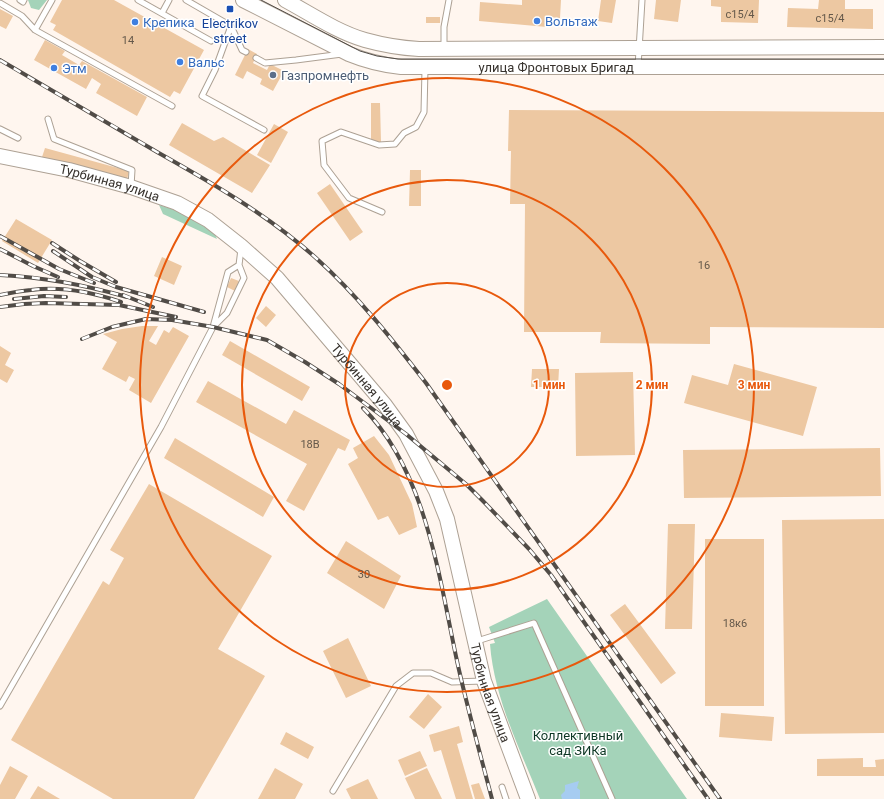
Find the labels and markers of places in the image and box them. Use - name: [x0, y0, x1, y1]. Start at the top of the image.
- marker: Electrikov street: [225, 4, 235, 14]
- place label: Вольтаж: [545, 14, 598, 29]
- place label: Крепика: [143, 15, 195, 30]
- place label: Electrikov street: [202, 16, 259, 46]
- marker: Вольтаж: [532, 16, 542, 26]
- marker: Крепика: [130, 17, 140, 27]
- place label: Вальс: [188, 55, 225, 70]
- marker: Вальс: [175, 57, 185, 67]
- place label: Этм: [62, 61, 87, 76]
- marker: Этм: [49, 63, 59, 73]
- place label: Газпромнефть: [281, 68, 369, 83]
- marker: Газпромнефть: [268, 70, 278, 80]
- centre of rings: [440, 378, 454, 392]

